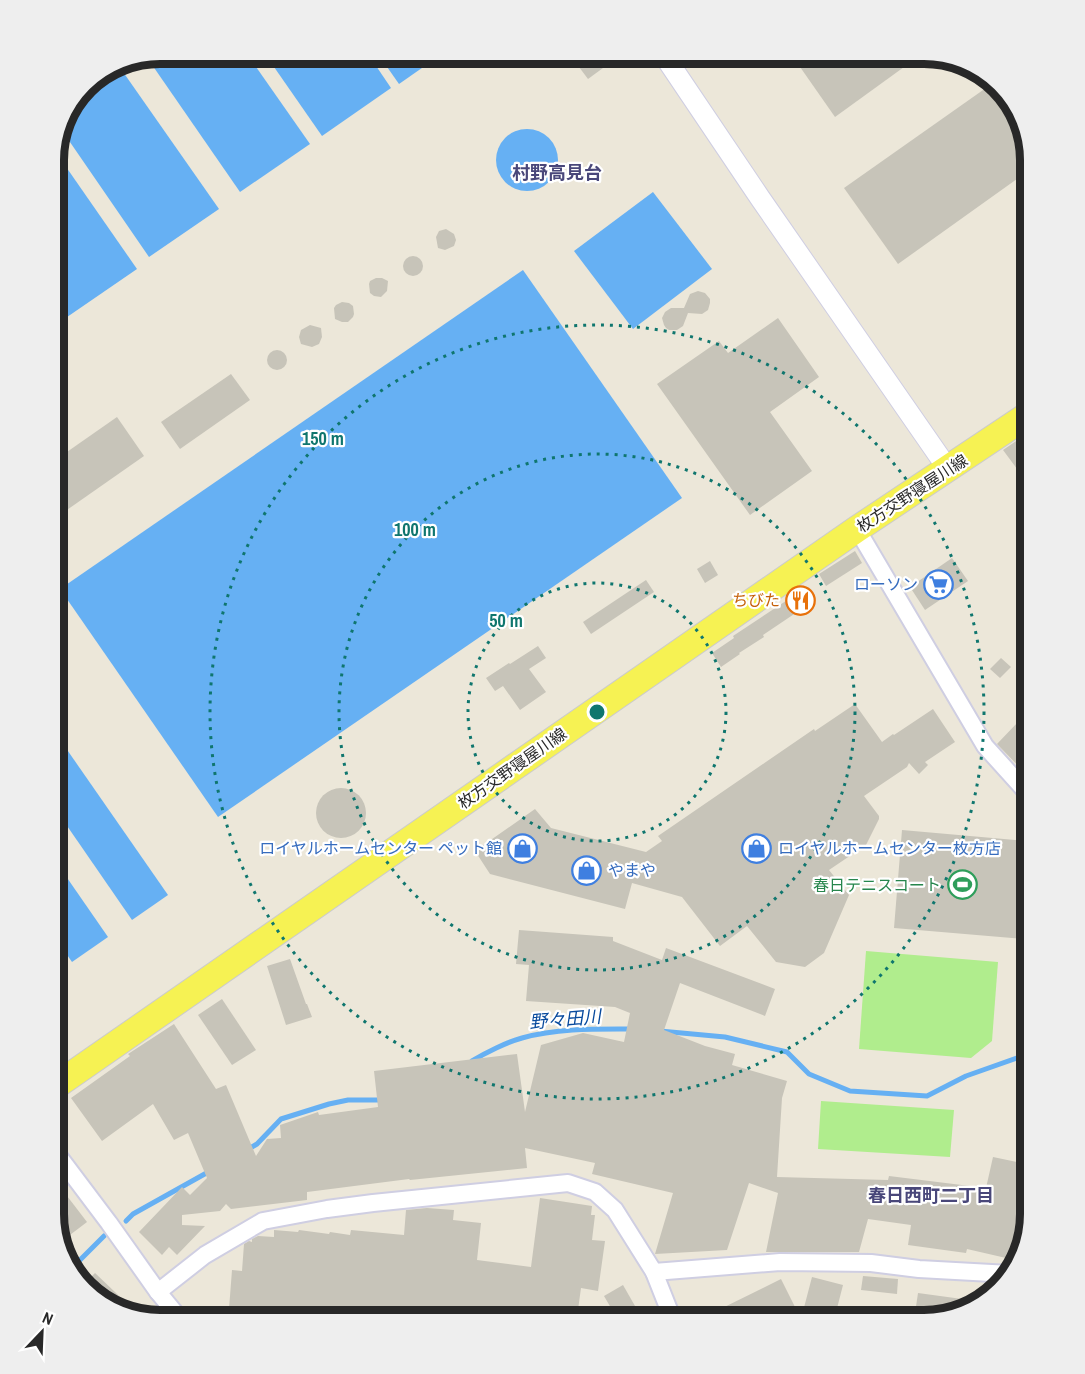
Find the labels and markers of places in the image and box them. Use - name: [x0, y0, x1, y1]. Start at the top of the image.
- supermarket icon: ローソン: [923, 568, 955, 600]
- place label: ローソン: [854, 573, 918, 595]
- restaurant icon: ちびた: [785, 584, 817, 616]
- place label: ちびた: [732, 589, 780, 611]
- centre of rings: [587, 702, 607, 722]
- shop icon: ロイヤルホームセンター ペット館: [507, 832, 539, 864]
- shop icon: ロイヤルホームセンター枚方店: [741, 832, 773, 864]
- place label: ロイヤルホームセンター ペット館: [259, 837, 502, 859]
- place label: ロイヤルホームセンター枚方店: [778, 837, 1001, 859]
- shop icon: やまや: [571, 854, 603, 886]
- place label: やまや: [608, 859, 656, 881]
- sports icon: 春日テニスコート: [946, 869, 978, 901]
- place label: 春日テニスコート: [813, 874, 941, 896]

